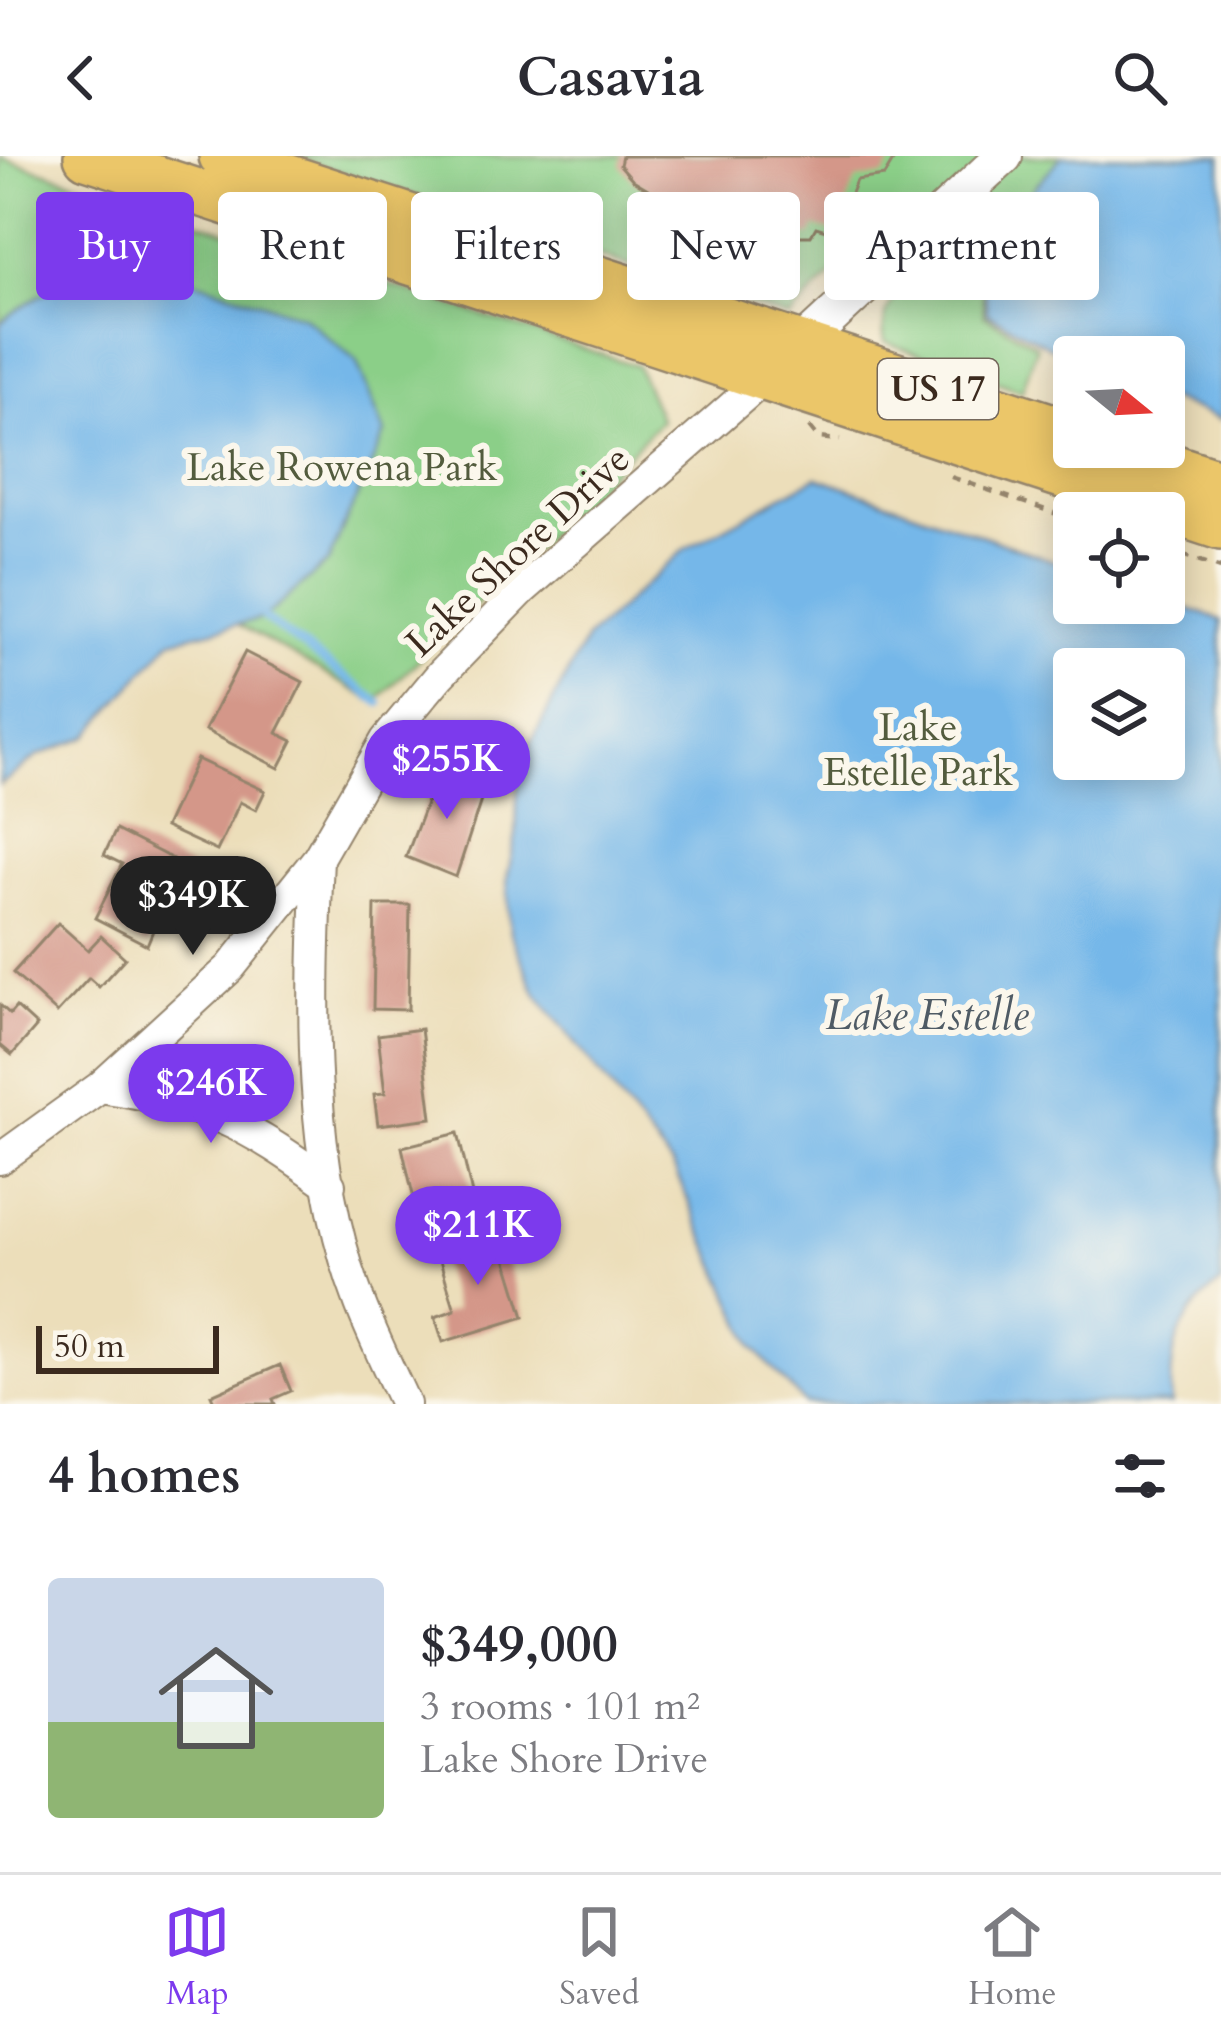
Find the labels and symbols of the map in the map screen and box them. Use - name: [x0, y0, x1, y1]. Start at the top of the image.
- north arrow: [1053, 336, 1185, 468]
- road number: US 17: [878, 359, 998, 419]
- street label: Lake Shore Drive: [395, 433, 641, 669]
- park label: Lake Rowena Park: [186, 441, 498, 494]
- park label: Lake Estelle Park: [823, 701, 1013, 799]
- pin: $255K: [363, 720, 531, 822]
- pin: $349K: [109, 856, 277, 958]
- water label: Lake Estelle: [825, 987, 1029, 1044]
- pin: $246K: [127, 1044, 295, 1146]
- pin: $211K: [394, 1186, 562, 1288]
- scale bar: [36, 1320, 219, 1373]

